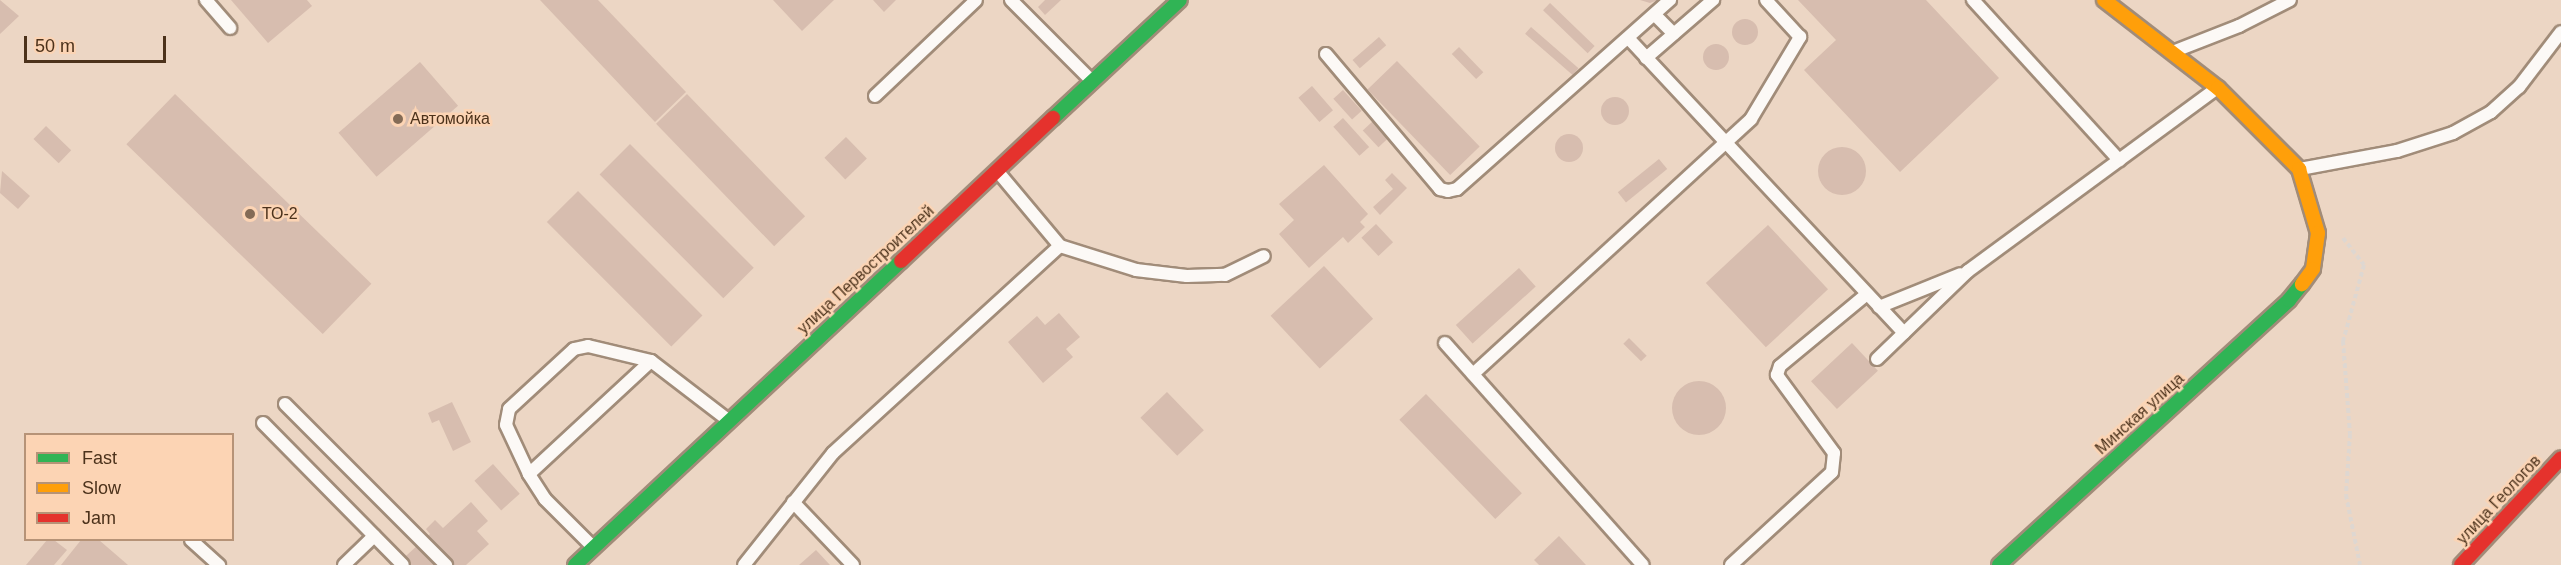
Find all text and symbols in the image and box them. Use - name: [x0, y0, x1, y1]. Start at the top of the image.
- scale bar: [27, 24, 170, 62]
- text: 50 m: [35, 36, 75, 56]
- place label: Автомойка: [410, 109, 490, 129]
- marker: Автомойка: [391, 112, 405, 126]
- street label: улица Первостроителей: [794, 202, 938, 338]
- place label: ТО-2: [262, 204, 298, 224]
- marker: ТО-2: [243, 207, 257, 221]
- street label: Минская улица: [2092, 369, 2188, 459]
- legend: [24, 433, 234, 541]
- text: Fast: [82, 448, 117, 468]
- street label: улица Геологов: [2453, 451, 2545, 549]
- text: Slow: [82, 478, 121, 498]
- text: Jam: [82, 508, 116, 528]

